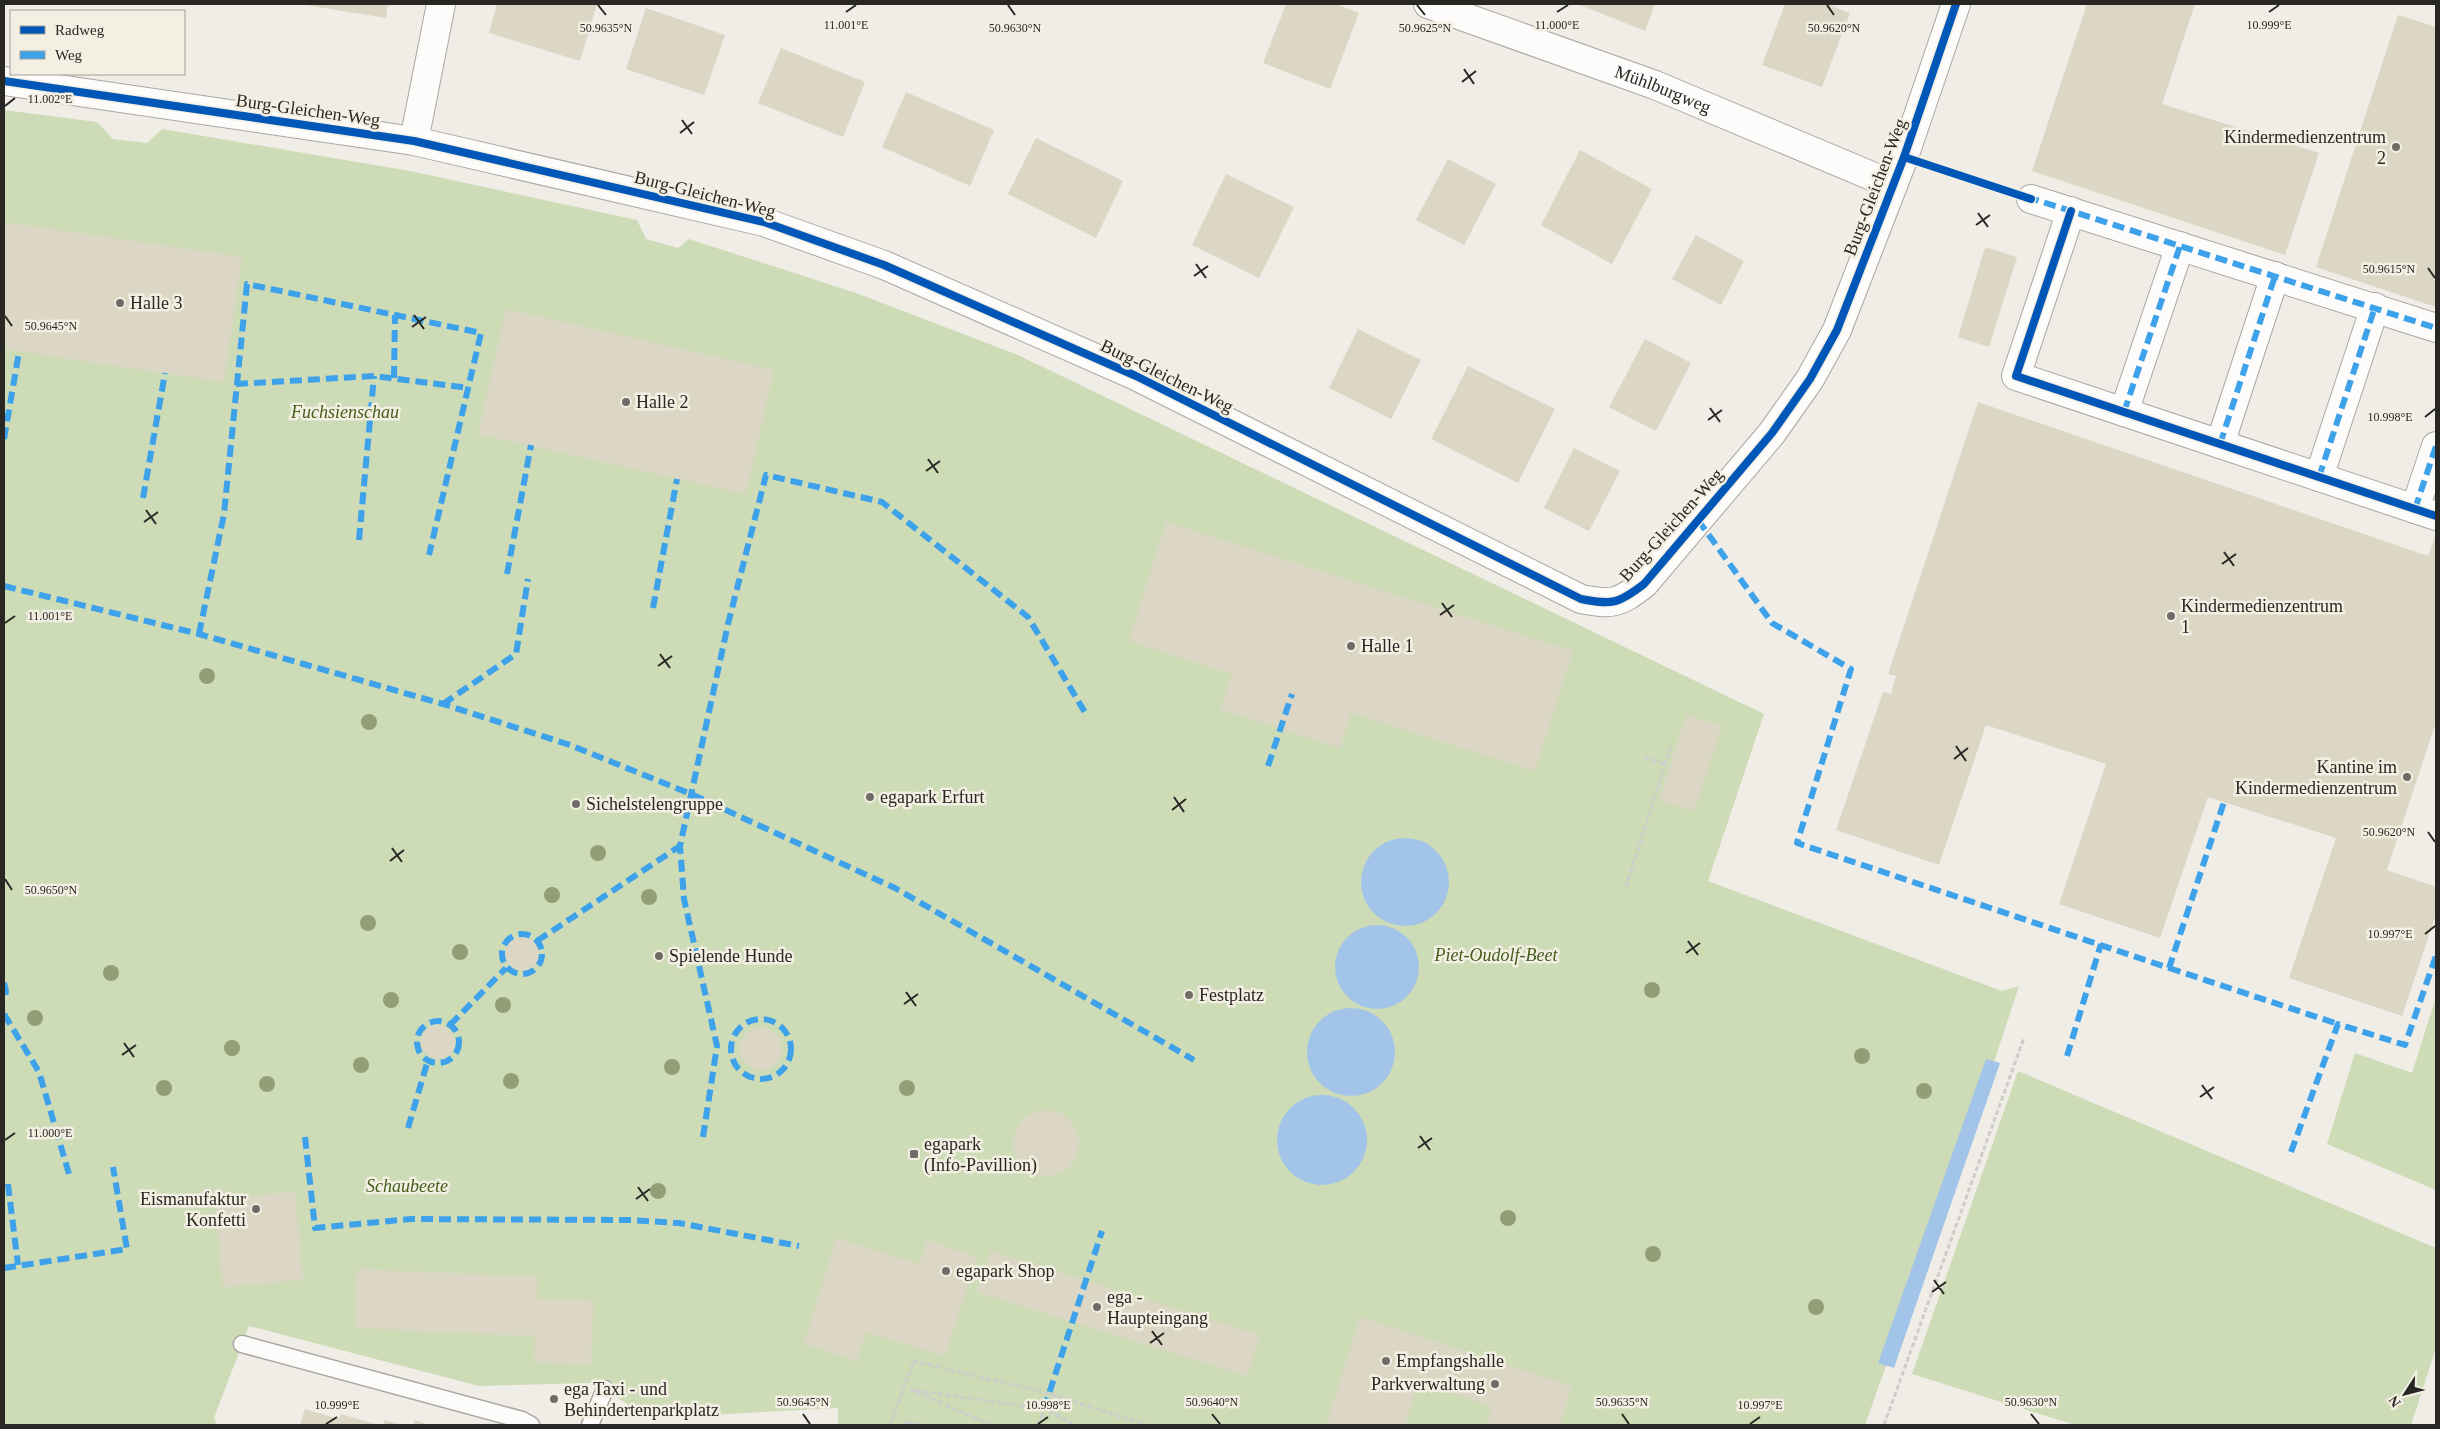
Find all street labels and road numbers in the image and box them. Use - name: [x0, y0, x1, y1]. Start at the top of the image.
- street label: Mühlburgweg: [1612, 62, 1714, 117]
- street label: Burg-Gleichen-Weg: [235, 90, 381, 130]
- street label: Burg-Gleichen-Weg: [1840, 116, 1910, 258]
- street label: Burg-Gleichen-Weg: [632, 167, 778, 221]
- street label: Burg-Gleichen-Weg: [1097, 335, 1237, 417]
- street label: Burg-Gleichen-Weg: [1615, 464, 1727, 586]

